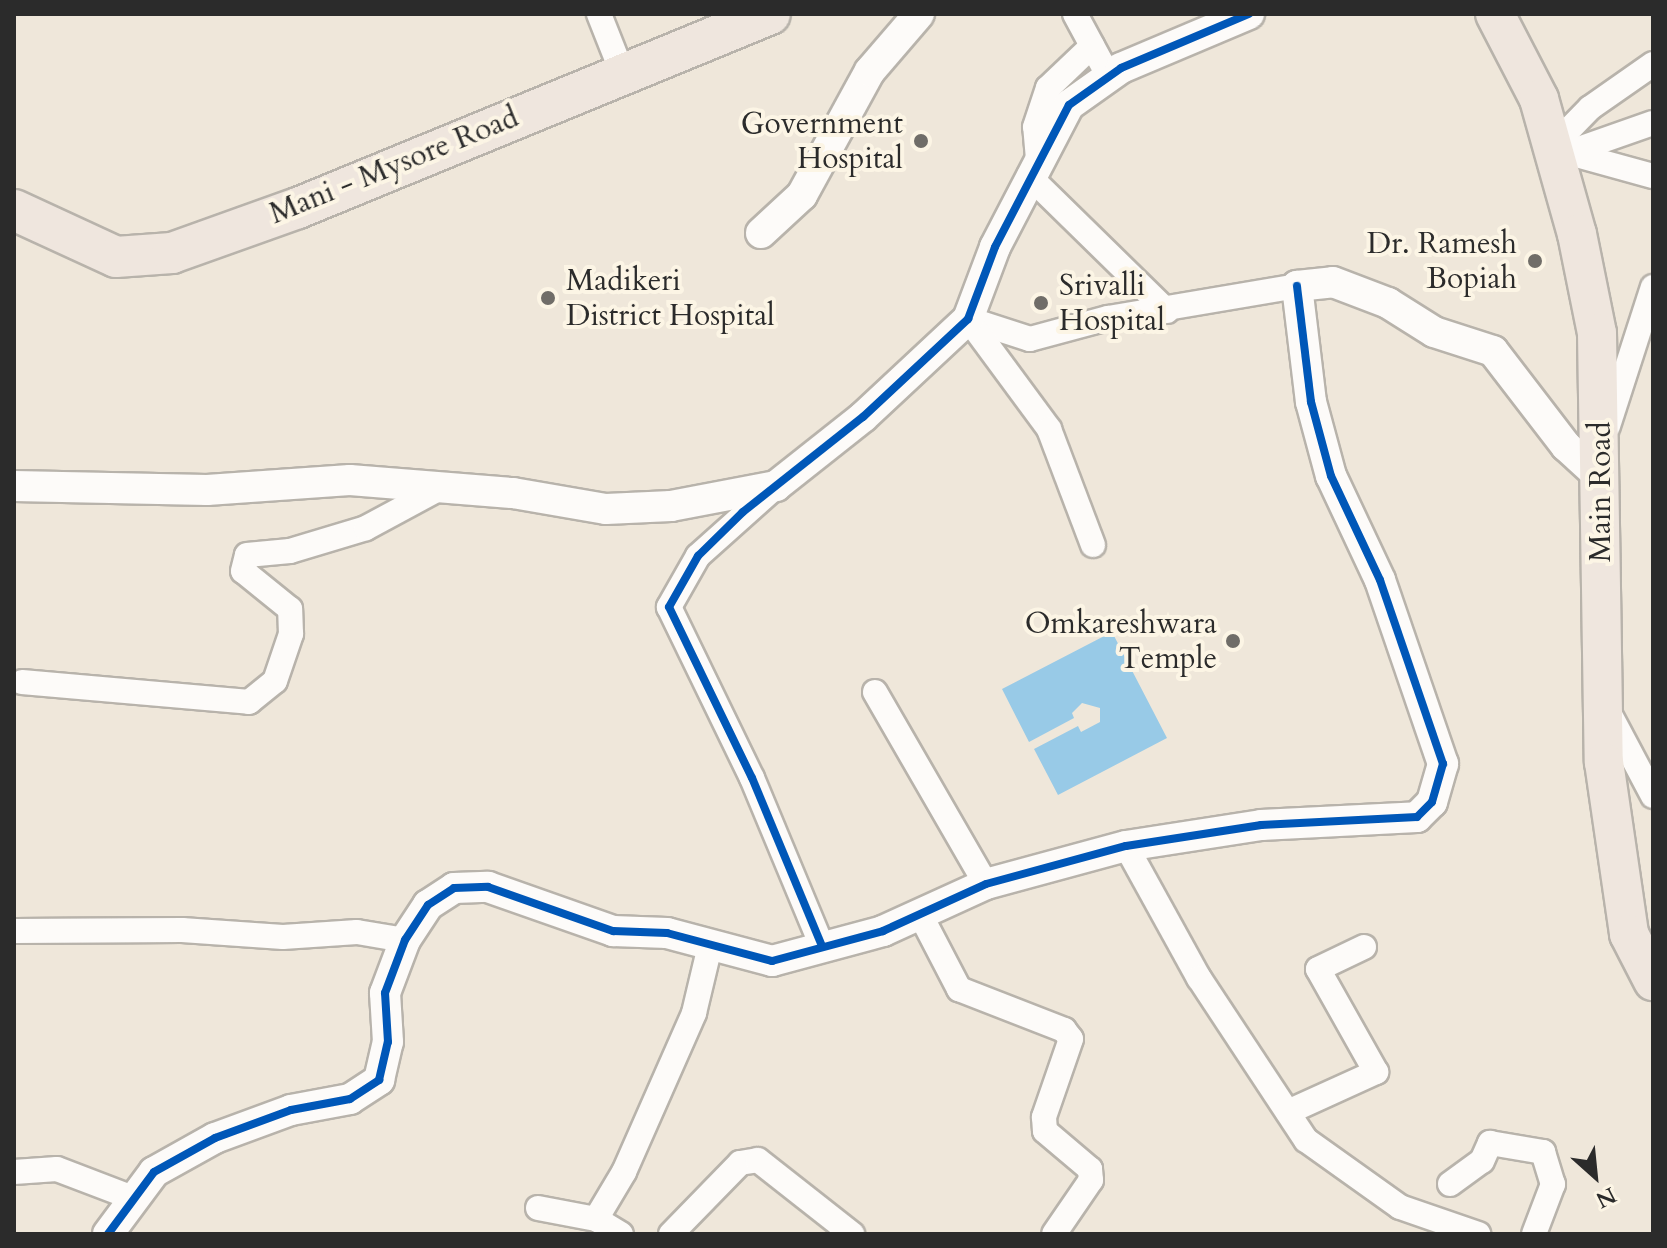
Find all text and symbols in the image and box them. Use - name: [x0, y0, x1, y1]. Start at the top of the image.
- street label: Mani - Mysore Road: [264, 100, 524, 232]
- place label: Government Hospital: [741, 106, 903, 176]
- marker: Government Hospital: [910, 130, 932, 152]
- place label: Dr. Ramesh Bopiah: [1367, 226, 1517, 296]
- marker: Dr. Ramesh Bopiah: [1524, 250, 1546, 272]
- place label: Madikeri District Hospital: [566, 263, 775, 334]
- place label: Srivalli Hospital: [1059, 268, 1165, 338]
- marker: Madikeri District Hospital: [537, 287, 559, 309]
- marker: Srivalli Hospital: [1030, 292, 1052, 314]
- street label: Main Road: [1583, 422, 1619, 562]
- place label: Omkareshwara Temple: [1025, 606, 1217, 676]
- marker: Omkareshwara Temple: [1224, 632, 1242, 650]
- north arrow: [1555, 1136, 1635, 1216]
- text: N: [1591, 1180, 1621, 1215]

